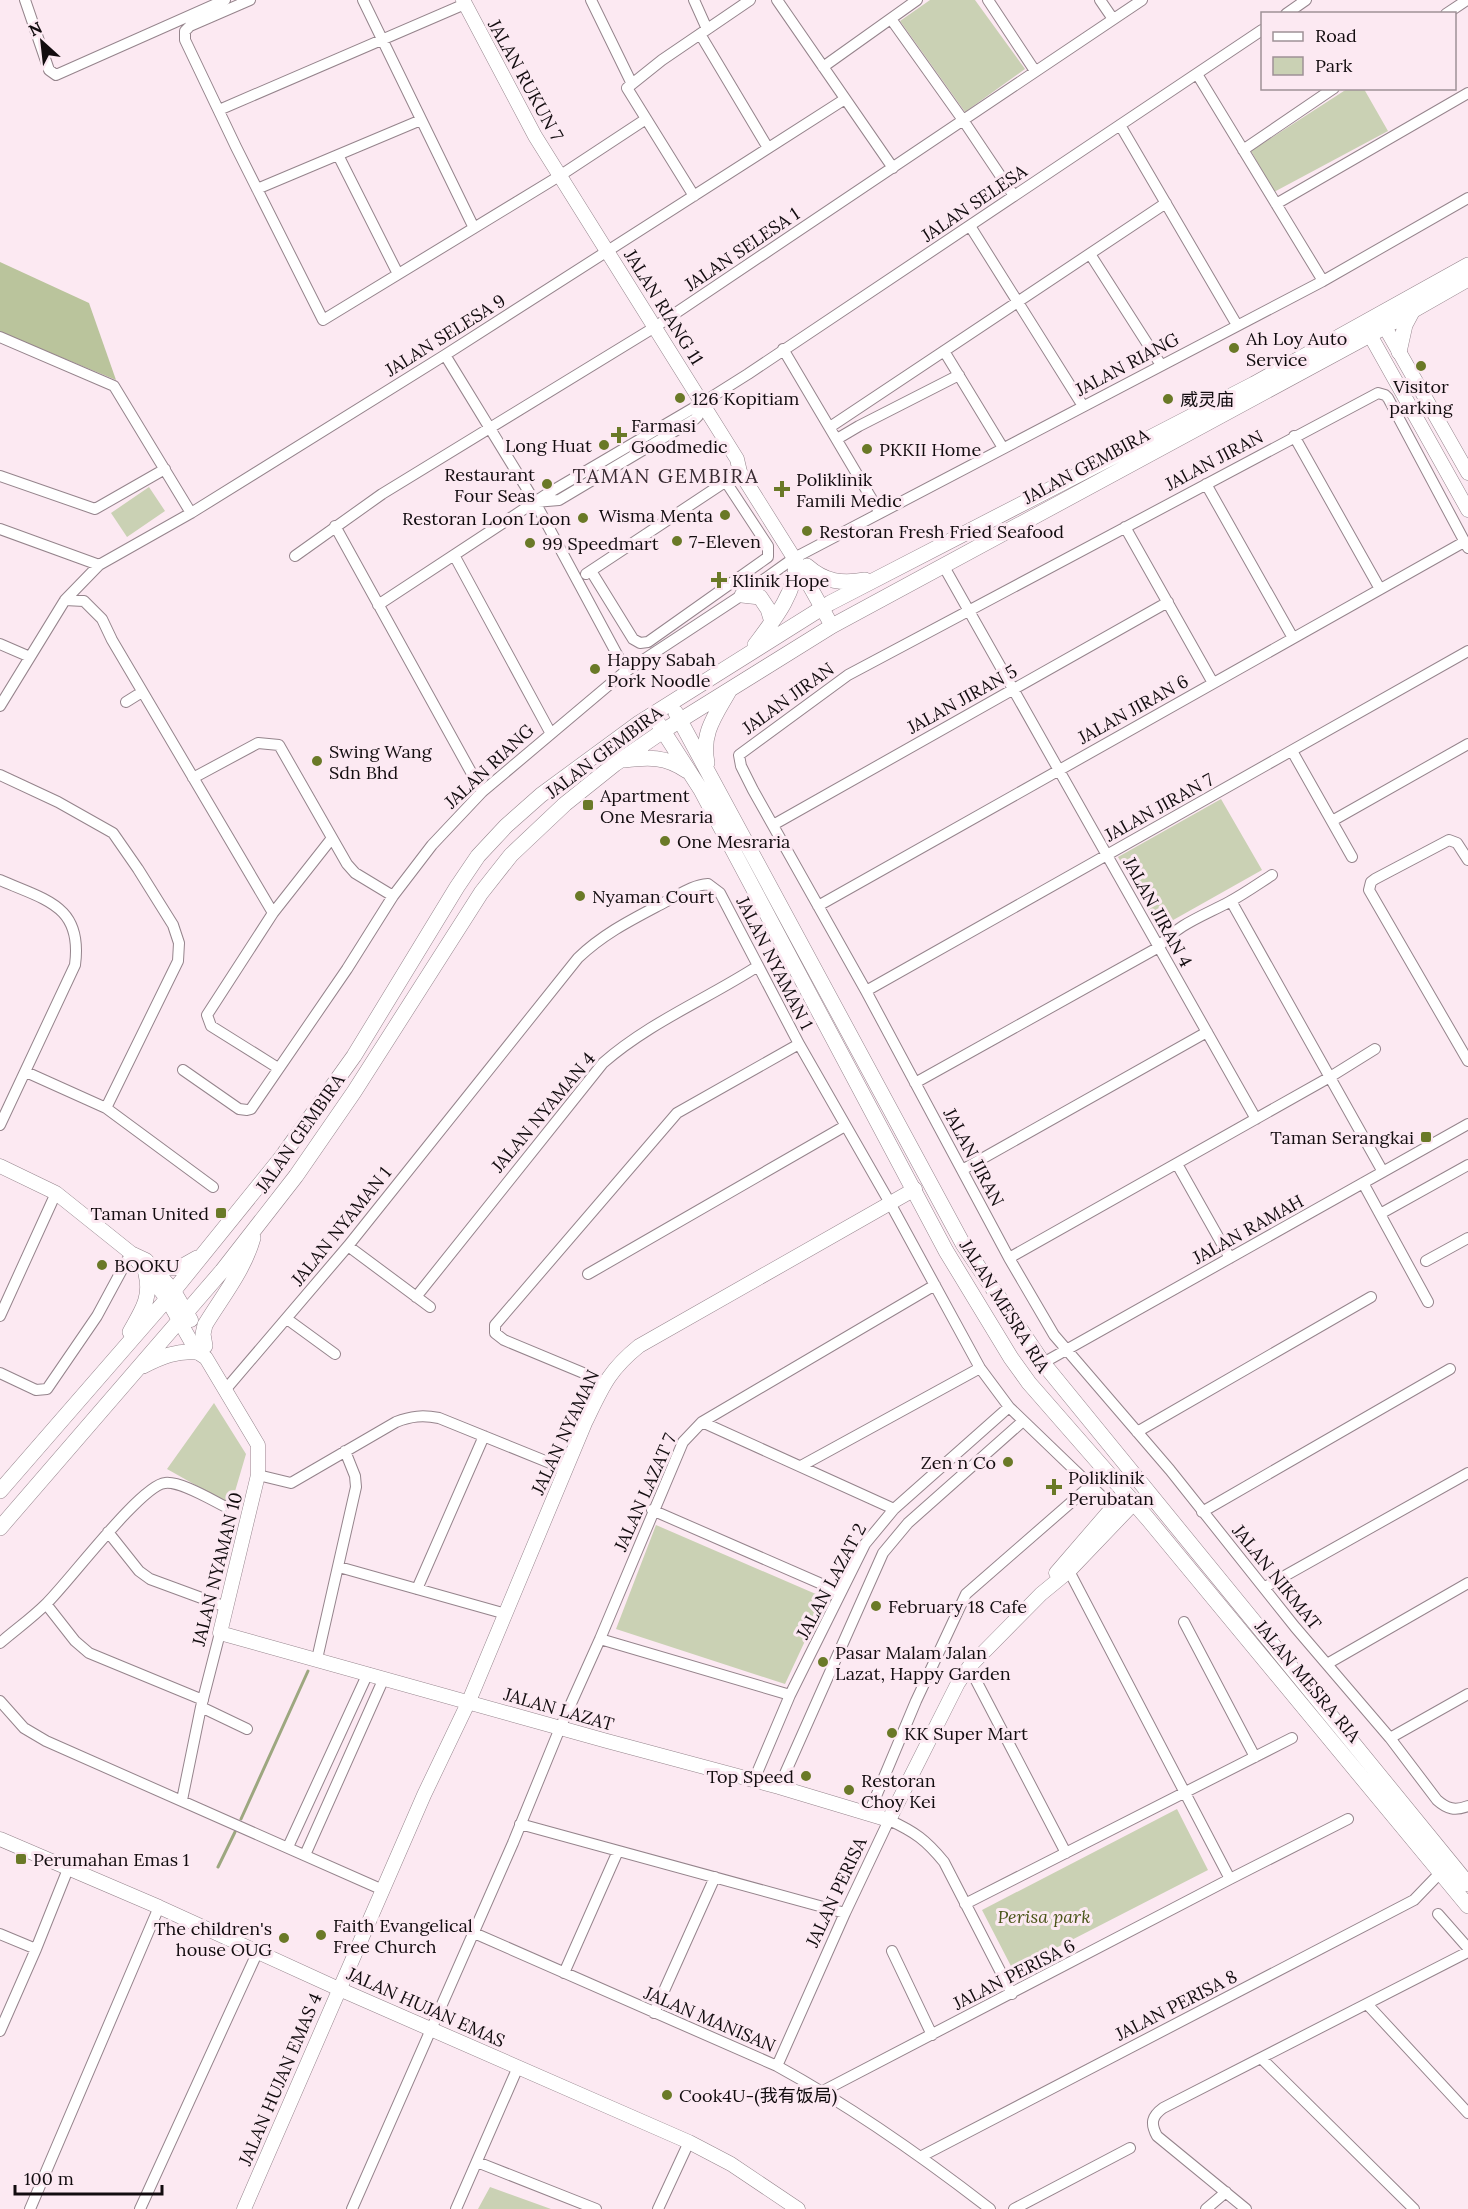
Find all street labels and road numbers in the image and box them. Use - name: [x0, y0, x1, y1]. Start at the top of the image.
- street label: JALAN RUKUN 7: [483, 14, 569, 145]
- street label: JALAN SELESA: [916, 159, 1032, 247]
- street label: JALAN SELESA 1: [679, 202, 804, 296]
- street label: JALAN RIANG 11: [619, 244, 709, 369]
- street label: JALAN SELESA 9: [380, 289, 509, 382]
- street label: JALAN RIANG: [1070, 327, 1183, 401]
- street label: JALAN GEMBIRA: [1018, 423, 1154, 509]
- street label: JALAN JIRAN: [1160, 425, 1267, 496]
- street label: JALAN JIRAN: [737, 657, 838, 740]
- street label: JALAN JIRAN 5: [902, 659, 1021, 739]
- street label: JALAN JIRAN 6: [1073, 669, 1192, 749]
- street label: JALAN GEMBIRA: [540, 700, 667, 804]
- street label: JALAN RIANG: [439, 719, 539, 814]
- street label: JALAN JIRAN 7: [1100, 768, 1217, 847]
- street label: JALAN JIRAN 4: [1118, 852, 1198, 971]
- street label: JALAN NYAMAN 1: [731, 892, 818, 1033]
- street label: JALAN NYAMAN 4: [485, 1047, 600, 1177]
- street label: JALAN GEMBIRA: [250, 1069, 350, 1198]
- street label: JALAN JIRAN: [938, 1103, 1009, 1210]
- street label: JALAN NYAMAN 1: [285, 1162, 396, 1291]
- street label: JALAN RAMAH: [1188, 1189, 1307, 1269]
- street label: JALAN MESRA RIA: [954, 1234, 1056, 1377]
- street label: JALAN NYAMAN: [526, 1366, 604, 1499]
- street label: JALAN LAZAT 7: [608, 1430, 681, 1555]
- street label: JALAN NYAMAN 10: [187, 1490, 247, 1649]
- street label: JALAN LAZAT 2: [790, 1519, 871, 1644]
- street label: JALAN NIKMAT: [1227, 1519, 1327, 1635]
- street label: JALAN MESRA RIA: [1249, 1614, 1366, 1747]
- street label: JALAN LAZAT: [500, 1682, 617, 1736]
- street label: JALAN PERISA: [800, 1833, 872, 1952]
- street label: JALAN PERISA 6: [948, 1933, 1079, 2015]
- street label: JALAN HUJAN EMAS: [342, 1961, 509, 2052]
- street label: JALAN PERISA 8: [1110, 1964, 1241, 2046]
- street label: JALAN MANISAN: [640, 1981, 779, 2057]
- street label: JALAN HUJAN EMAS 4: [233, 1989, 327, 2170]

